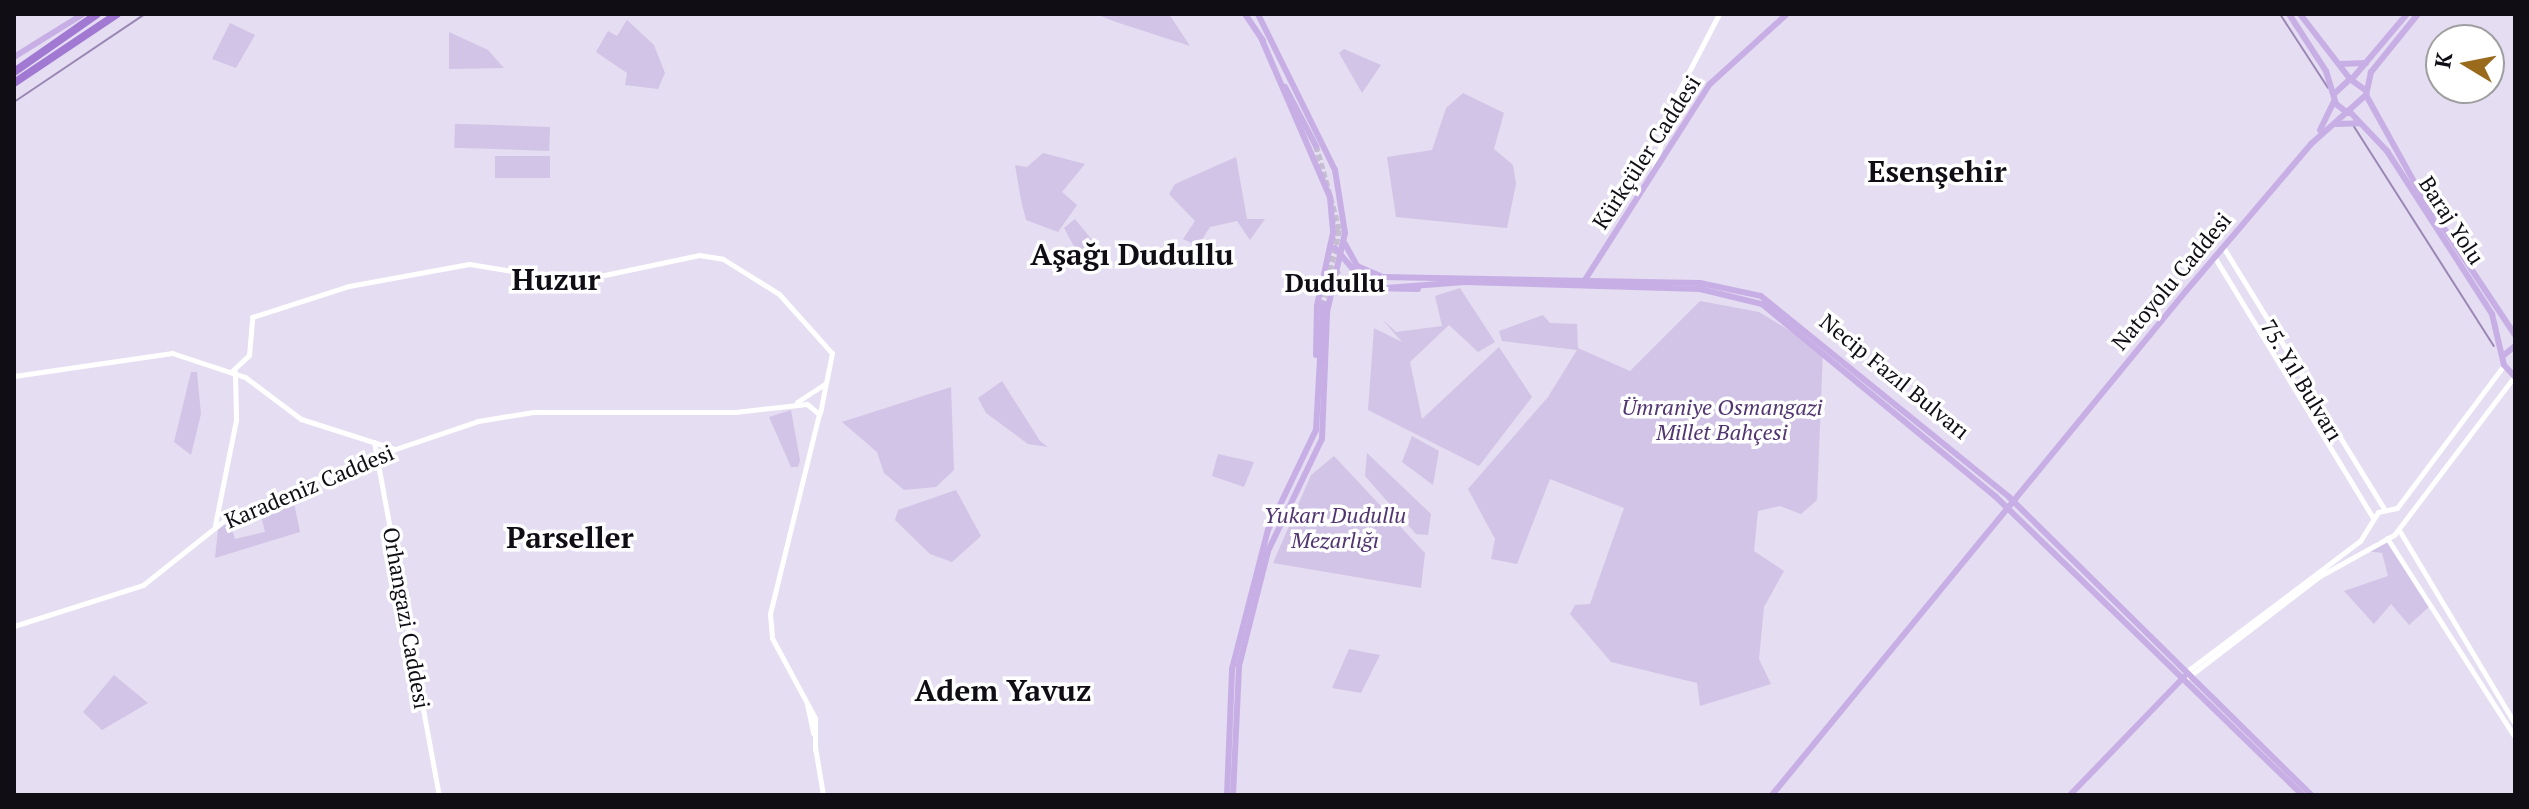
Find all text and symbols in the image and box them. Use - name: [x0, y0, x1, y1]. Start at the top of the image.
- north arrow: [2425, 24, 2505, 104]
- text: K: [2427, 50, 2458, 70]
- street label: Kürkçüler Caddesi: [1587, 70, 1705, 234]
- district label: Esenşehir: [1867, 153, 2007, 189]
- street label: Baraj Yolu: [2414, 171, 2490, 269]
- street label: Natoyolu Caddesi: [2106, 207, 2236, 355]
- district label: Aşağı Dudullu: [1030, 236, 1234, 272]
- district label: Huzur: [512, 261, 600, 297]
- district label: Dudullu: [1285, 267, 1385, 299]
- street label: Necip Fazıl Bulvarı: [1815, 308, 1975, 444]
- street label: 75. Yıl Bulvarı: [2255, 314, 2349, 446]
- park label: Ümraniye Osmangazi Millet Bahçesi: [1621, 393, 1823, 444]
- street label: Karadeniz Caddesi: [221, 439, 397, 533]
- park label: Yukarı Dudullu Mezarlığı: [1264, 501, 1406, 552]
- district label: Parseller: [506, 519, 634, 555]
- street label: Orhangazi Caddesi: [378, 525, 436, 711]
- district label: Adem Yavuz: [914, 672, 1092, 708]

